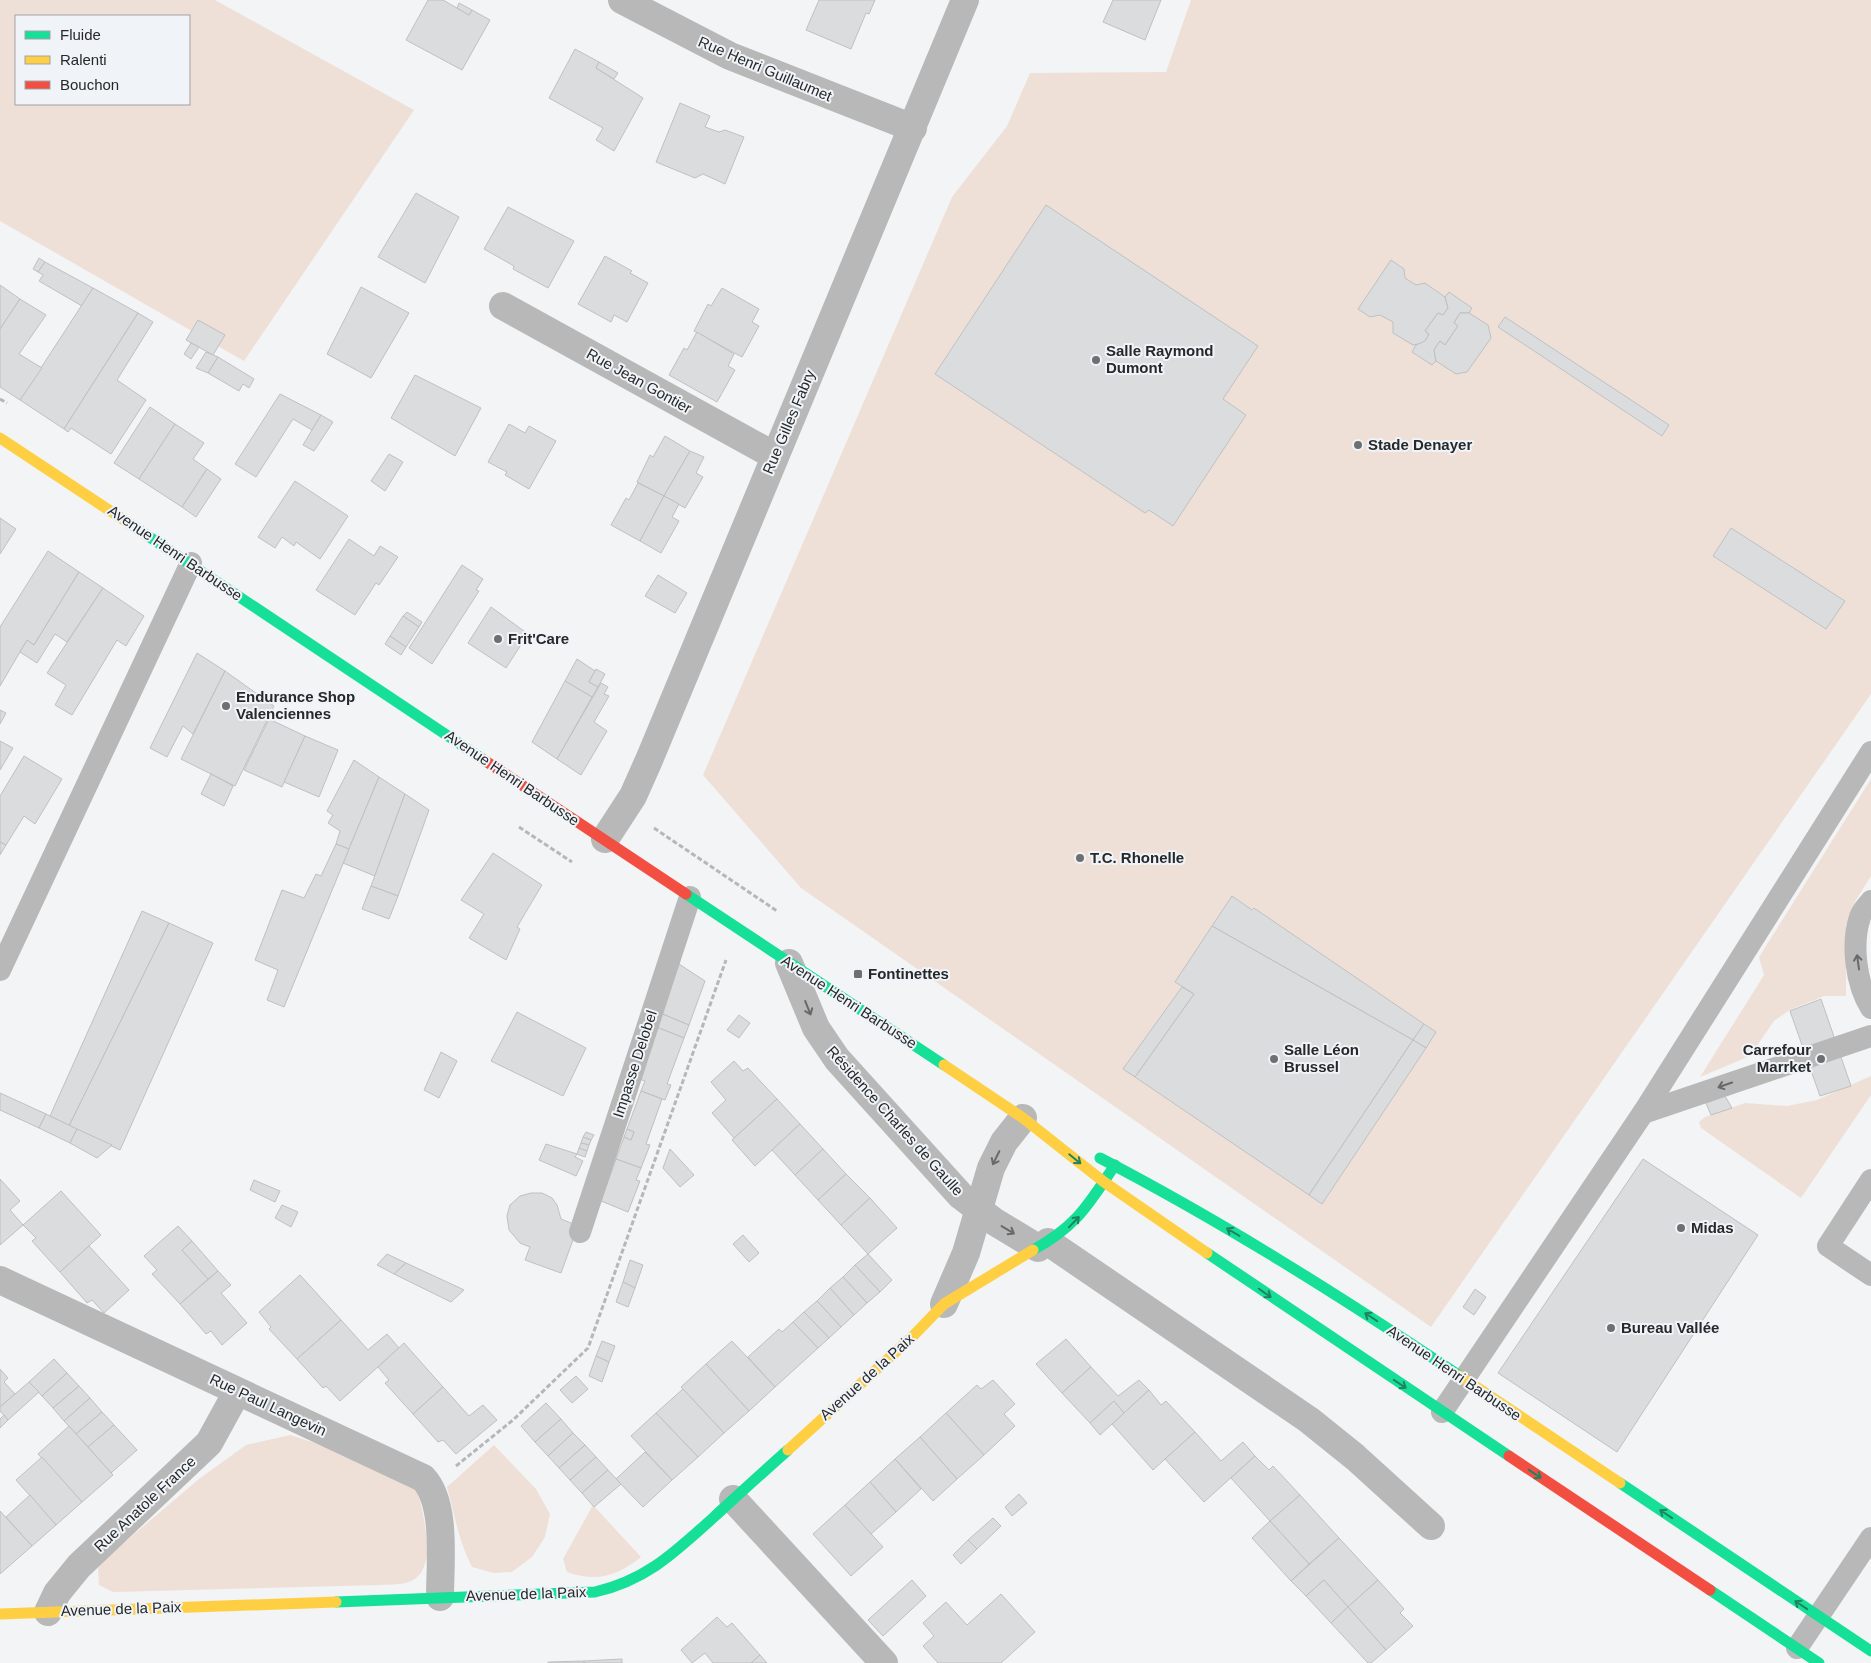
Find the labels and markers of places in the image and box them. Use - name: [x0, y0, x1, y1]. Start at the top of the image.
- place label: Salle Raymond Dumont: [1106, 342, 1214, 376]
- marker: Salle Raymond Dumont: [1090, 354, 1102, 366]
- place label: Stade Denayer: [1368, 436, 1472, 453]
- marker: Stade Denayer: [1352, 439, 1364, 451]
- place label: Frit'Care: [508, 630, 569, 647]
- marker: Frit'Care: [492, 633, 504, 645]
- place label: Endurance Shop Valenciennes: [236, 688, 355, 722]
- marker: Endurance Shop Valenciennes: [220, 700, 232, 712]
- place label: T.C. Rhonelle: [1090, 849, 1184, 866]
- marker: T.C. Rhonelle: [1074, 852, 1086, 864]
- place label: Fontinettes: [868, 965, 949, 982]
- marker: Fontinettes: [852, 968, 864, 980]
- place label: Salle Léon Brussel: [1284, 1041, 1359, 1075]
- place label: Carrefour Marrket: [1743, 1041, 1811, 1075]
- marker: Salle Léon Brussel: [1268, 1053, 1280, 1065]
- marker: Carrefour Marrket: [1815, 1053, 1827, 1065]
- place label: Midas: [1691, 1219, 1734, 1236]
- marker: Midas: [1675, 1222, 1687, 1234]
- place label: Bureau Vallée: [1621, 1319, 1719, 1336]
- marker: Bureau Vallée: [1605, 1322, 1617, 1334]

